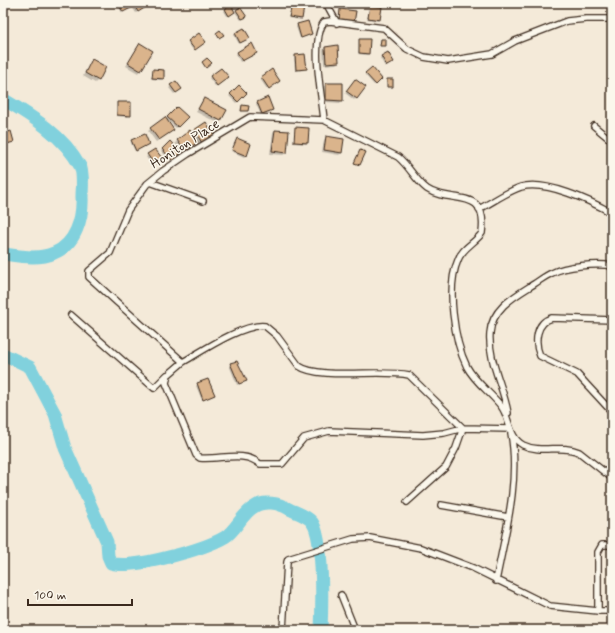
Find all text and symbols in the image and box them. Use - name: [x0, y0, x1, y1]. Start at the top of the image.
- street label: Honiton Place: [147, 115, 223, 173]
- scale bar: [28, 581, 132, 607]
- text: 100 m: [34, 588, 66, 604]

